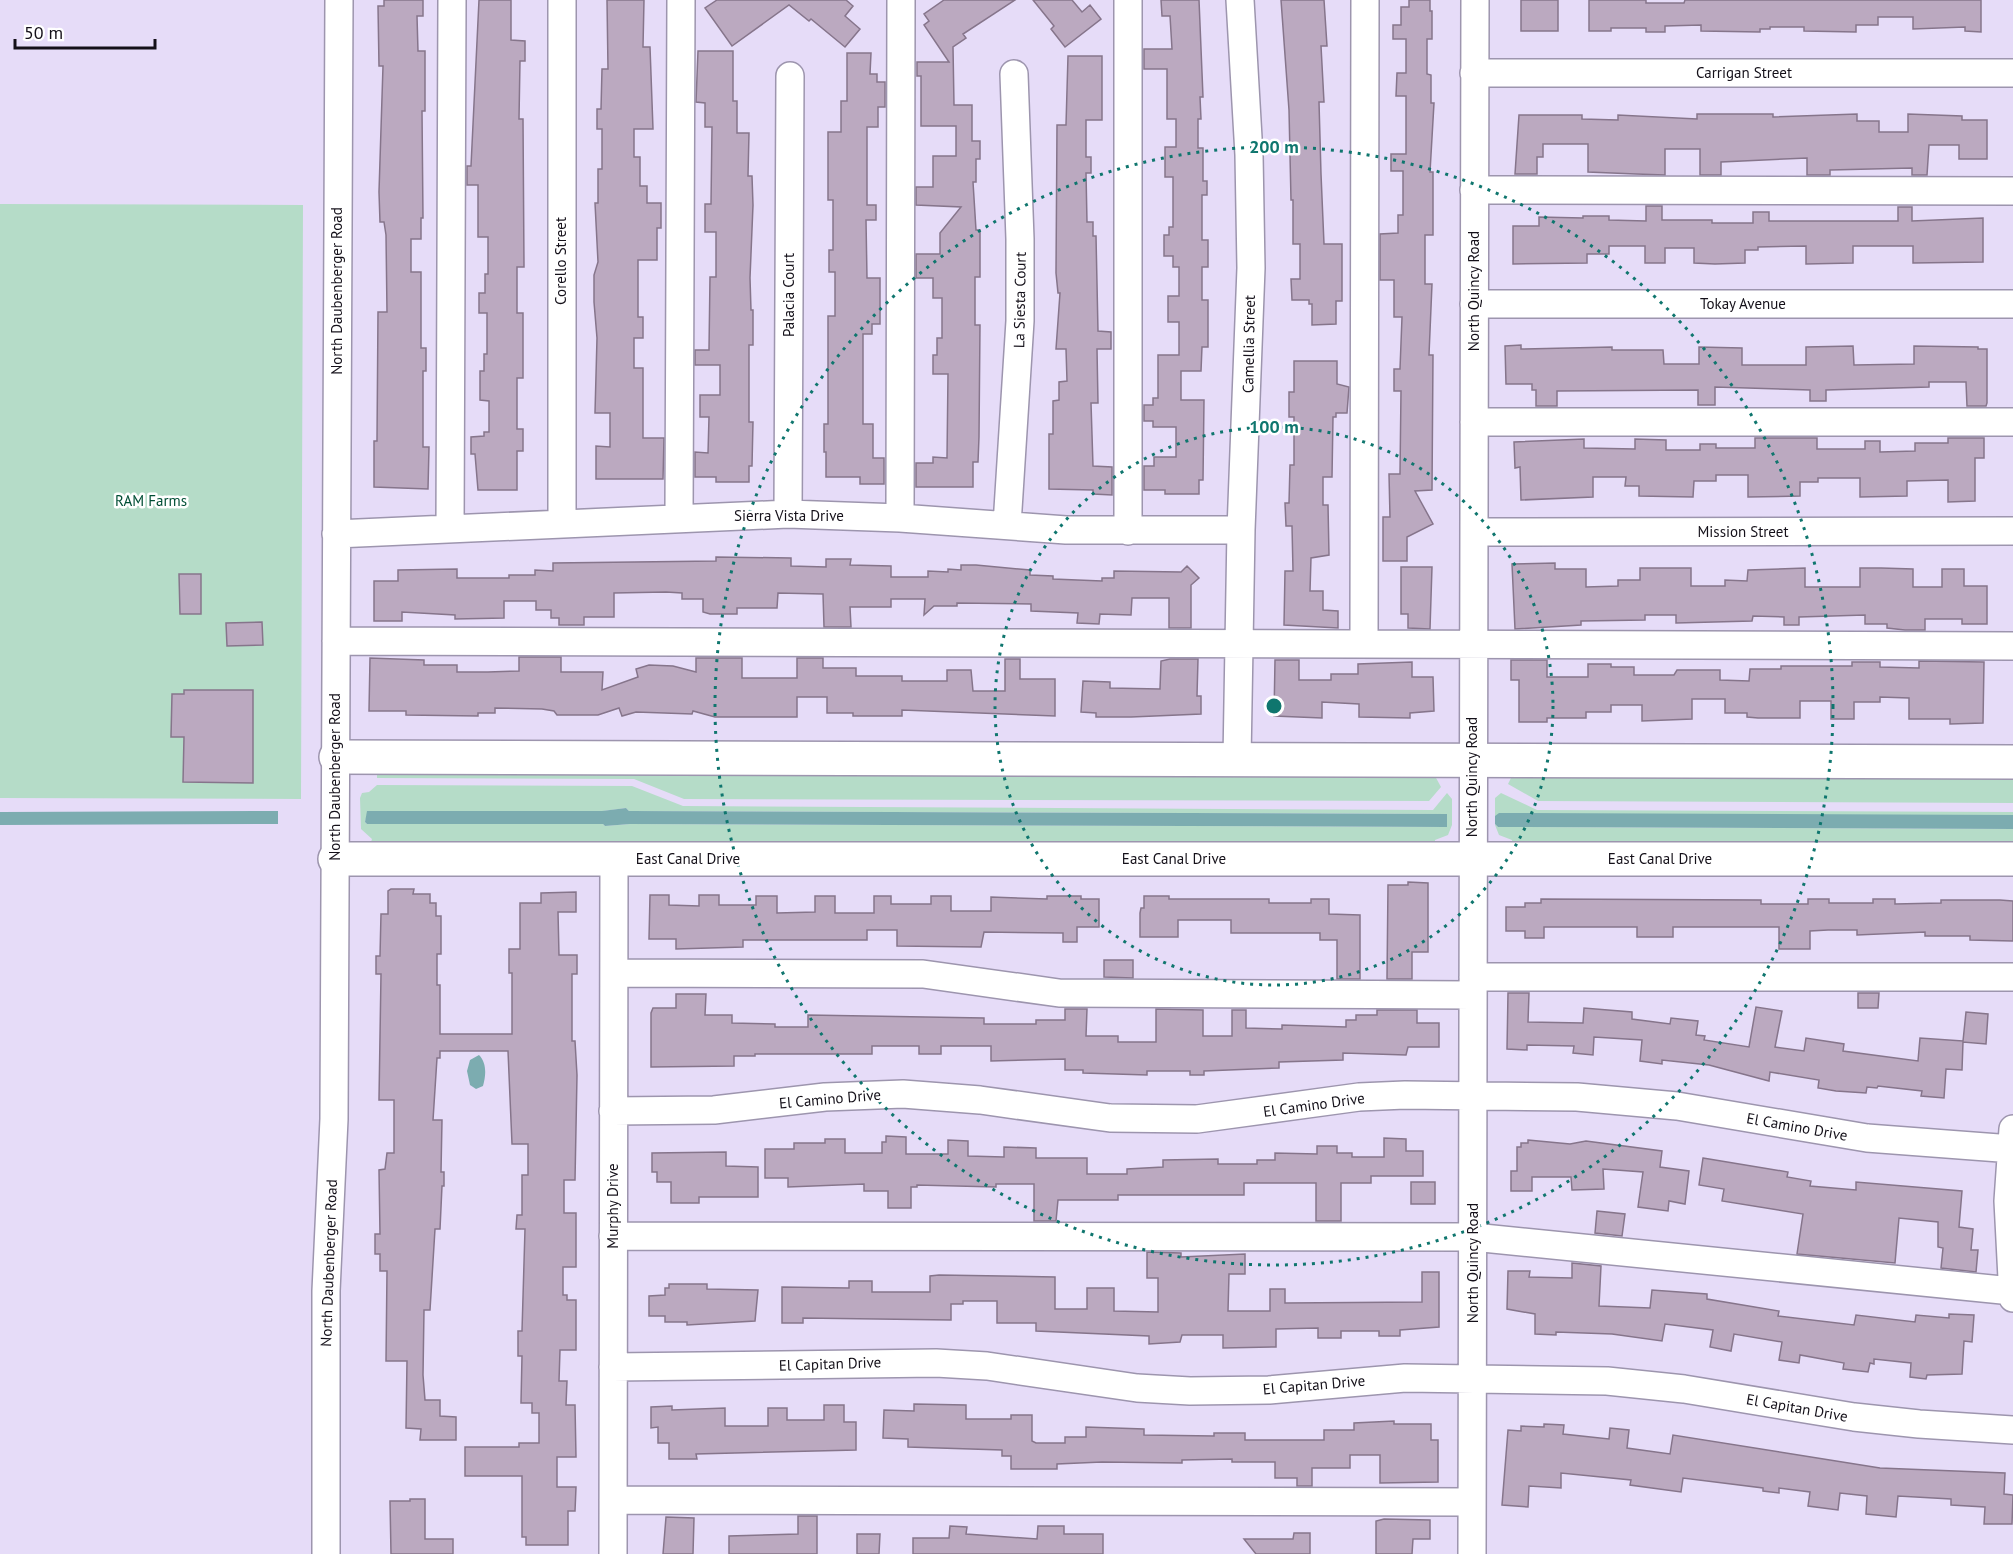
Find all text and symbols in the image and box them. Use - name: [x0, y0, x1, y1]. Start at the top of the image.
- scale bar: [15, 12, 154, 50]
- text: 50 m: [24, 21, 63, 44]
- street label: Carrigan Street: [1696, 63, 1792, 82]
- text: 200 m: [1249, 135, 1299, 158]
- street label: North Daubenberger Road: [327, 207, 346, 375]
- street label: Corello Street: [551, 217, 570, 305]
- street label: North Quincy Road: [1464, 231, 1483, 351]
- street label: La Siesta Court: [1009, 252, 1030, 348]
- street label: Palacia Court: [779, 253, 798, 337]
- street label: Tokay Avenue: [1700, 294, 1786, 313]
- street label: Camellia Street: [1238, 295, 1259, 393]
- text: 100 m: [1249, 415, 1299, 438]
- park label: RAM Farms: [115, 491, 187, 510]
- street label: Sierra Vista Drive: [734, 506, 844, 525]
- street label: Mission Street: [1697, 522, 1789, 541]
- street label: North Daubenberger Road: [325, 693, 344, 861]
- centre of rings: [1264, 696, 1284, 716]
- street label: North Quincy Road: [1462, 717, 1481, 837]
- street label: East Canal Drive: [636, 849, 740, 868]
- street label: East Canal Drive: [1122, 849, 1226, 868]
- street label: East Canal Drive: [1608, 849, 1712, 868]
- street label: El Camino Drive: [778, 1085, 882, 1112]
- street label: El Camino Drive: [1262, 1088, 1366, 1121]
- street label: El Camino Drive: [1745, 1108, 1849, 1145]
- street label: Murphy Drive: [603, 1163, 622, 1249]
- street label: North Daubenberger Road: [316, 1179, 341, 1347]
- street label: North Quincy Road: [1463, 1203, 1482, 1323]
- street label: El Capitan Drive: [778, 1352, 882, 1375]
- street label: El Capitan Drive: [1262, 1371, 1366, 1398]
- street label: El Capitan Drive: [1745, 1389, 1849, 1426]

